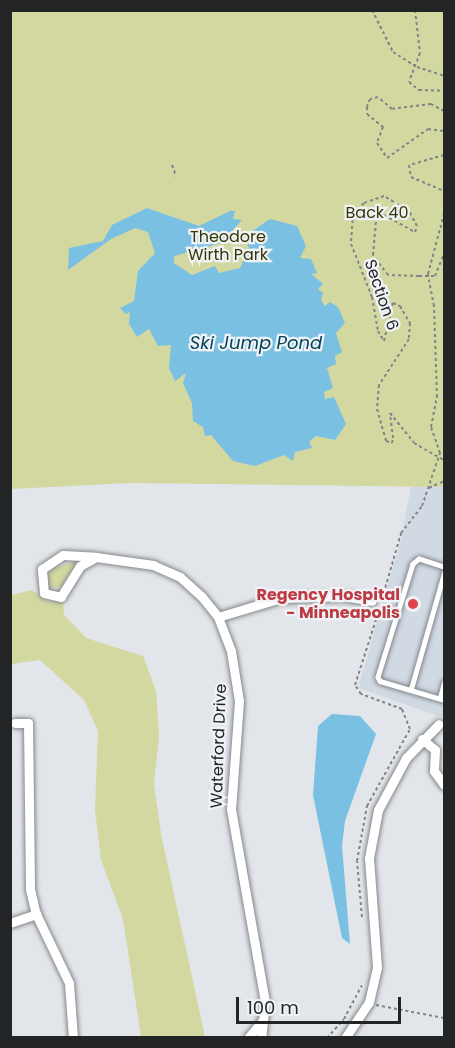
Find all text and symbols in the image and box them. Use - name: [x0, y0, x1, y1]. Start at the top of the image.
- park label: Back 40: [346, 203, 408, 223]
- park label: Theodore Wirth Park: [188, 227, 268, 265]
- street label: Section 6: [360, 257, 402, 333]
- water label: Ski Jump Pond: [190, 332, 322, 354]
- place label: Regency Hospital - Minneapolis: [257, 585, 400, 623]
- marker: Regency Hospital - Minneapolis: [404, 595, 422, 613]
- street label: Waterford Drive: [207, 683, 231, 809]
- scale bar: [239, 985, 404, 1023]
- text: 100 m: [247, 995, 299, 1020]

